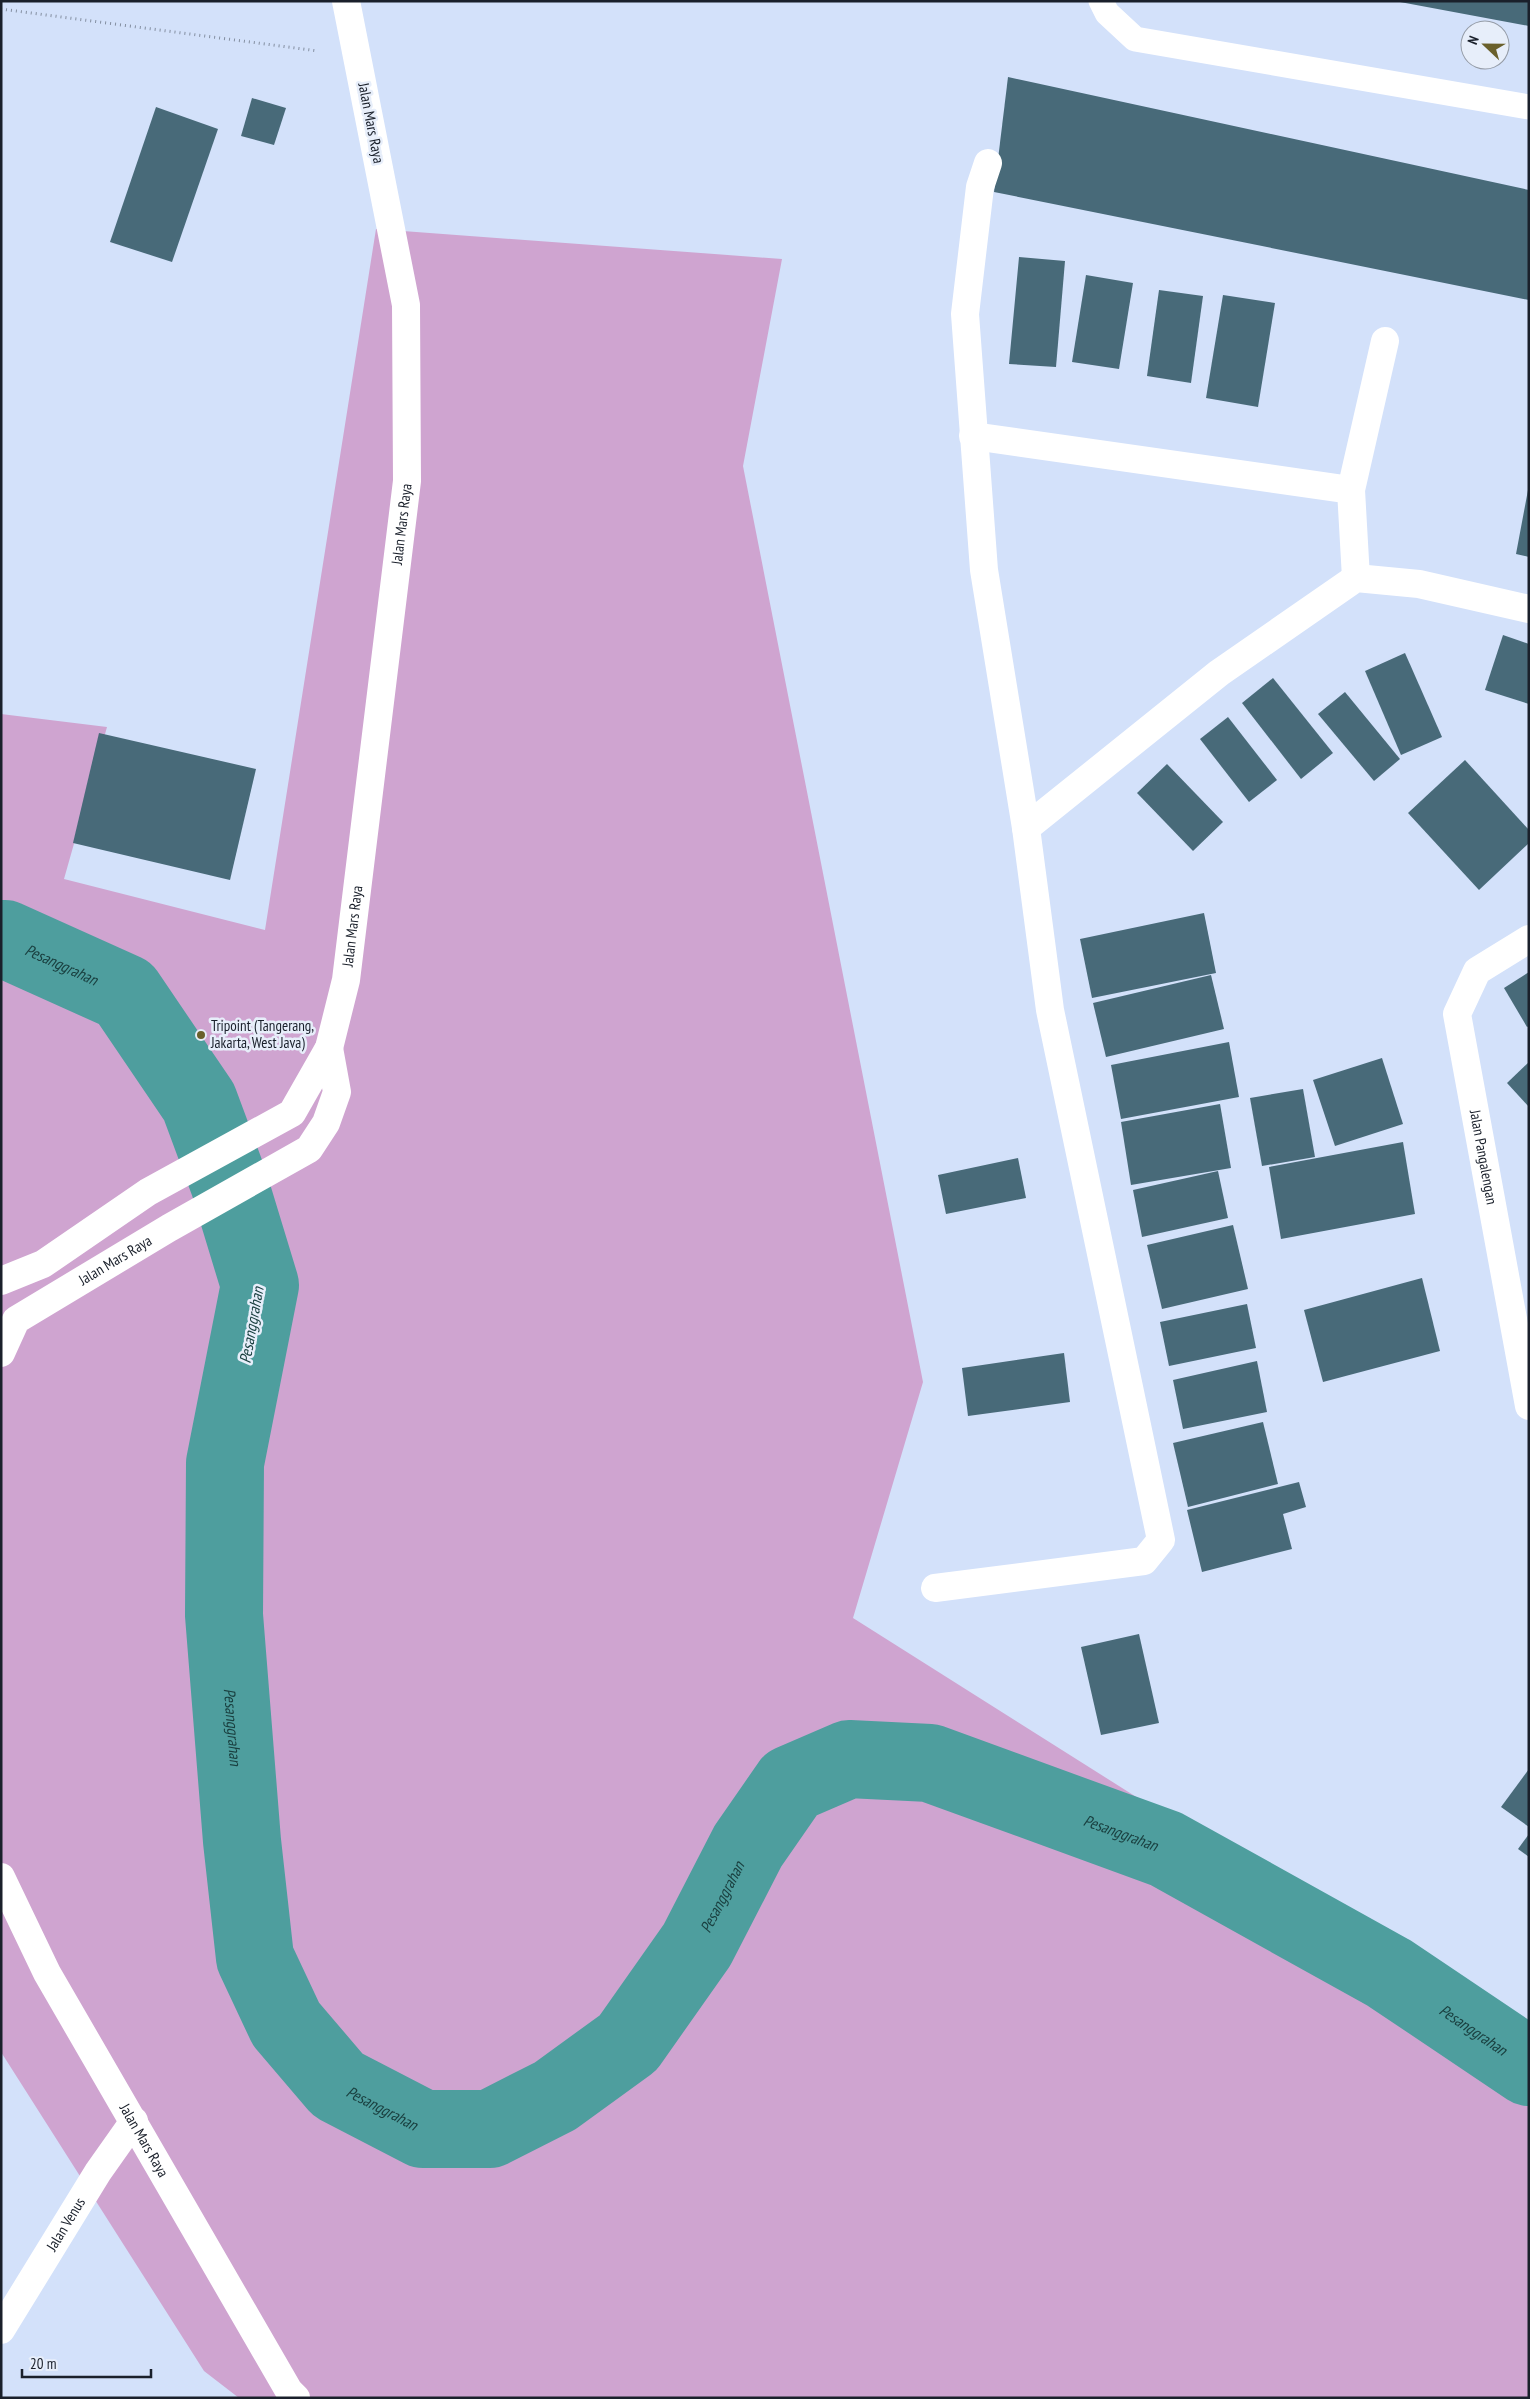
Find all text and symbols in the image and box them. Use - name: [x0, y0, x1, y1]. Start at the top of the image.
- north arrow: [1460, 20, 1510, 70]
- text: N: [1463, 33, 1483, 47]
- street label: Jalan Mars Raya: [354, 80, 389, 165]
- street label: Jalan Mars Raya: [387, 482, 416, 567]
- street label: Jalan Mars Raya: [338, 884, 366, 969]
- water label: Pesanggrahan: [22, 939, 102, 990]
- place label: Tripoint (Tangerang, Jakarta, West Java): [210, 1016, 314, 1052]
- marker: Tripoint (Tangerang, Jakarta, West Java): [195, 1029, 207, 1041]
- street label: Jalan Pangalengan: [1466, 1107, 1502, 1206]
- street label: Jalan Mars Raya: [74, 1231, 155, 1290]
- water label: Pesanggrahan: [234, 1284, 268, 1365]
- water label: Pesanggrahan: [220, 1688, 246, 1767]
- water label: Pesanggrahan: [1081, 1810, 1161, 1855]
- water label: Pesanggrahan: [695, 1857, 749, 1936]
- water label: Pesanggrahan: [1436, 2000, 1512, 2060]
- water label: Pesanggrahan: [343, 2081, 422, 2135]
- street label: Jalan Mars Raya: [115, 2099, 173, 2180]
- street label: Jalan Venus: [41, 2194, 89, 2255]
- scale bar: [22, 2346, 151, 2378]
- text: 20 m: [30, 2354, 56, 2373]

